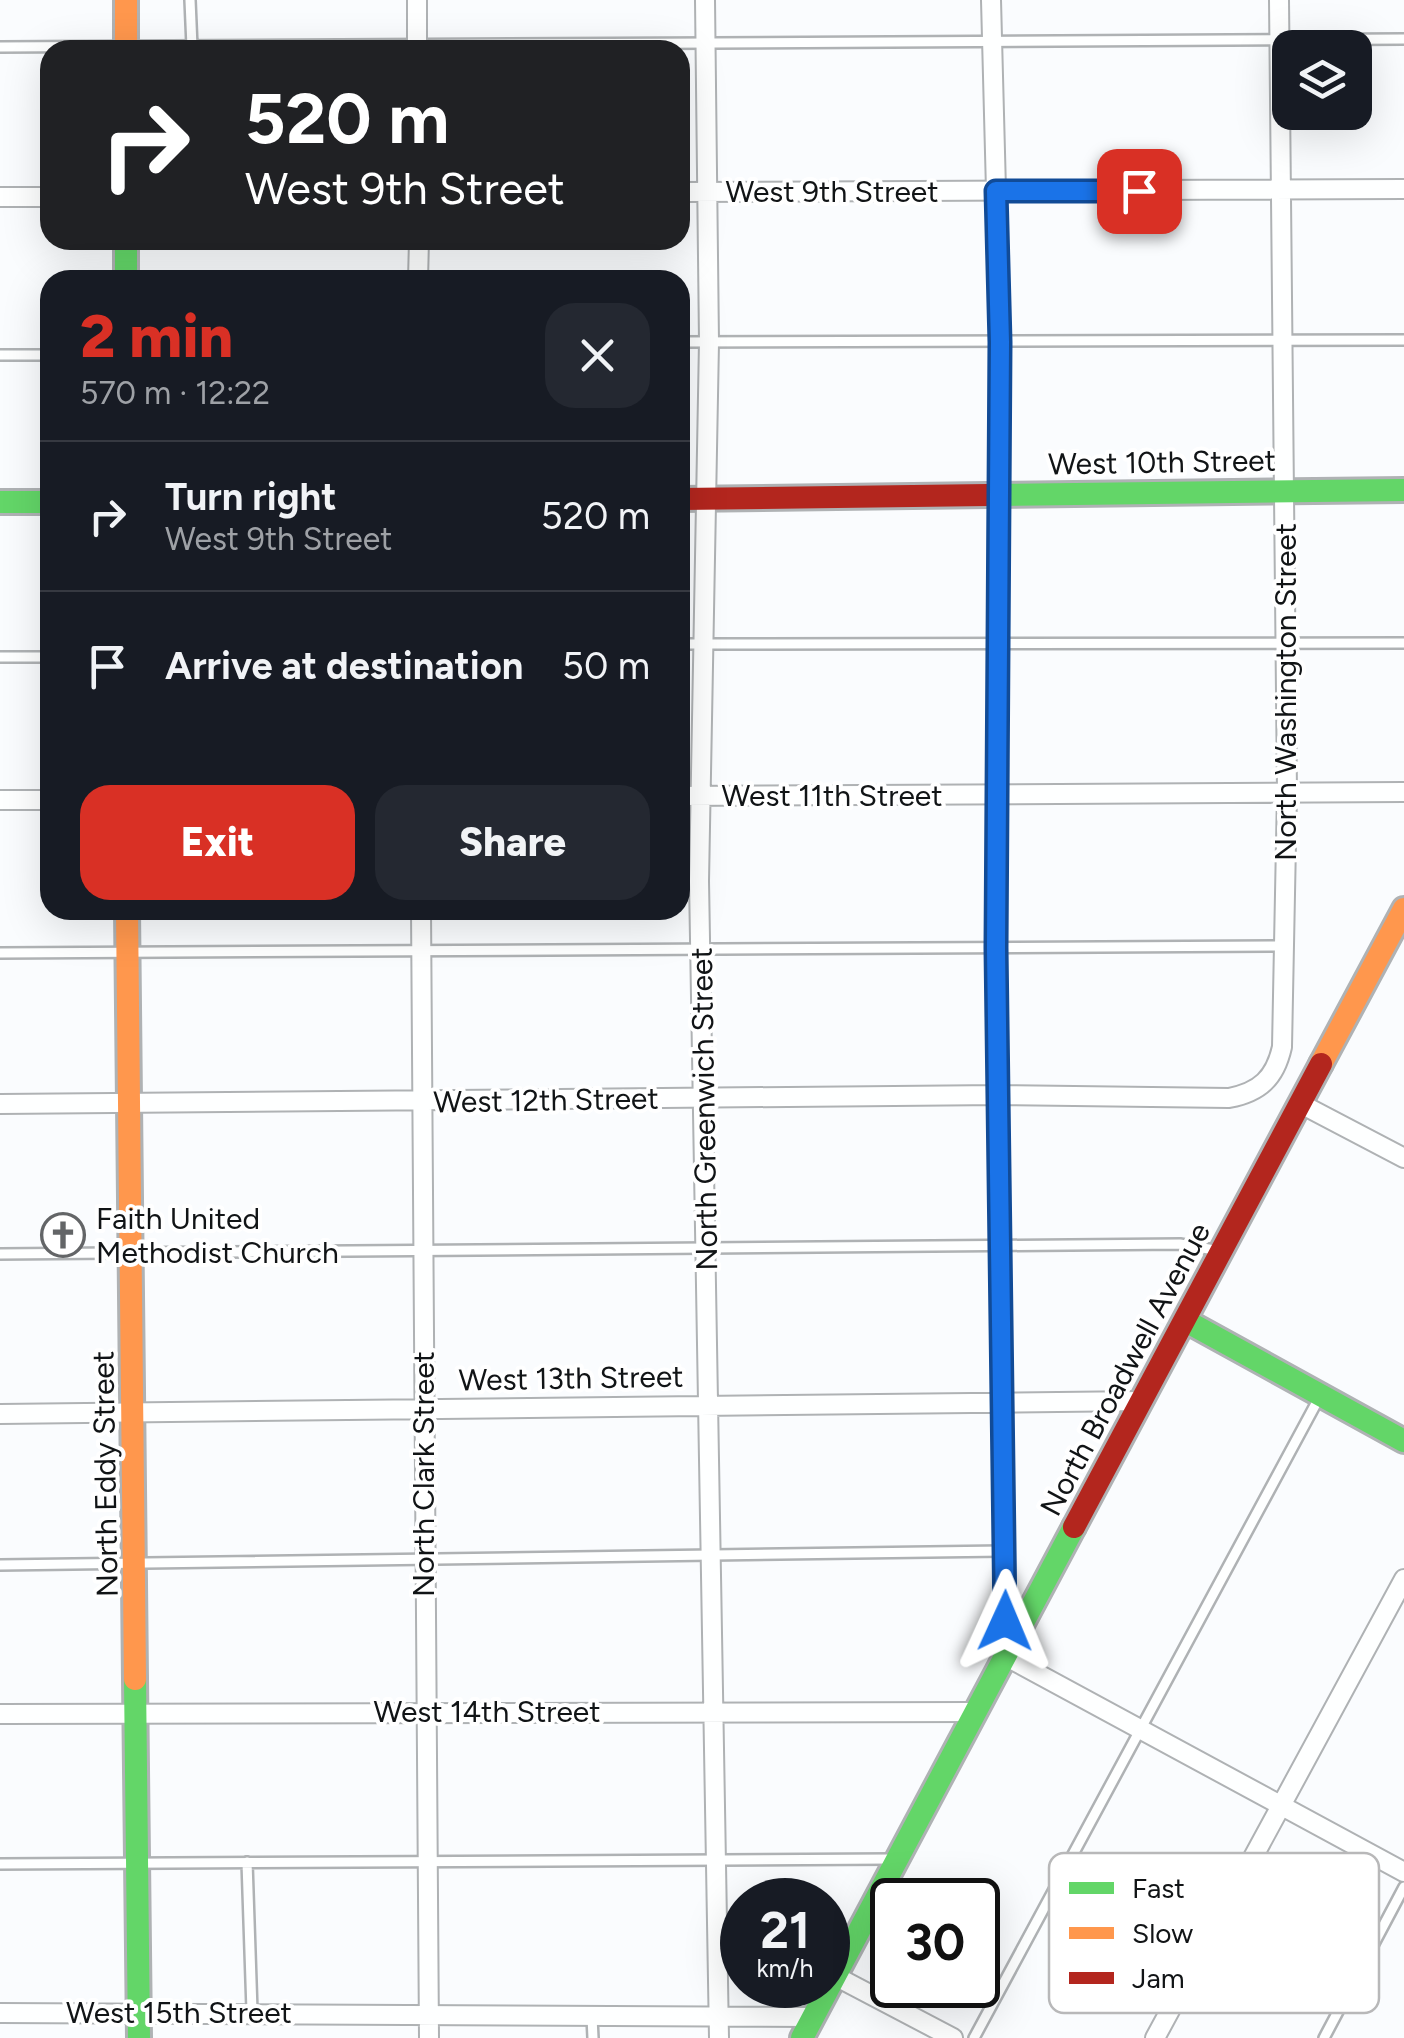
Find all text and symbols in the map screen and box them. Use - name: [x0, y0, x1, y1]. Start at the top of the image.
- map controls: [1272, 30, 1372, 130]
- button: layers: [1272, 30, 1372, 130]
- text: 520 m: [245, 76, 449, 161]
- icon: right: [80, 80, 210, 210]
- pin: [1097, 149, 1182, 234]
- text: West 9th Street: [245, 161, 565, 215]
- icon: arrive: [1112, 164, 1167, 219]
- street label: West 9th Street: [725, 173, 939, 210]
- text: 2 min: [80, 300, 233, 372]
- button: close: [545, 303, 650, 408]
- text: 570 m · 12:22: [80, 374, 270, 412]
- street label: West 10th Street: [1048, 442, 1276, 482]
- text: Turn right: [165, 474, 337, 520]
- icon: right: [80, 489, 135, 544]
- text: 520 m: [541, 493, 650, 539]
- text: West 9th Street: [165, 520, 392, 558]
- street label: North Washington Street: [1267, 523, 1304, 861]
- icon: arrive: [80, 639, 135, 694]
- text: Arrive at destination: [165, 643, 523, 689]
- text: 50 m: [562, 643, 650, 689]
- street label: West 11th Street: [722, 777, 942, 814]
- button: Exit: [80, 785, 355, 900]
- button: Share: [375, 785, 650, 900]
- street label: North Greenwich Street: [683, 947, 725, 1271]
- street label: West 12th Street: [433, 1080, 659, 1120]
- place label: Faith United Methodist Church: [96, 1200, 339, 1271]
- church icon: Faith United Methodist Church: [40, 1212, 86, 1258]
- street label: North Broadwell Avenue: [1032, 1216, 1218, 1522]
- street label: North Eddy Street: [84, 1351, 126, 1597]
- street label: North Clark Street: [405, 1351, 442, 1597]
- street label: West 13th Street: [458, 1358, 684, 1398]
- position arrow: [953, 1569, 1057, 1673]
- street label: West 14th Street: [373, 1693, 601, 1730]
- legend: [1049, 1853, 1379, 2013]
- text: Fast: [1132, 1871, 1185, 1905]
- speed limit sign: 30: [870, 1878, 1000, 2008]
- text: 21: [760, 1900, 810, 1961]
- text: Slow: [1132, 1916, 1193, 1950]
- text: km/h: [756, 1953, 814, 1983]
- text: Jam: [1132, 1961, 1185, 1995]
- street label: West 15th Street: [66, 1994, 292, 2031]

